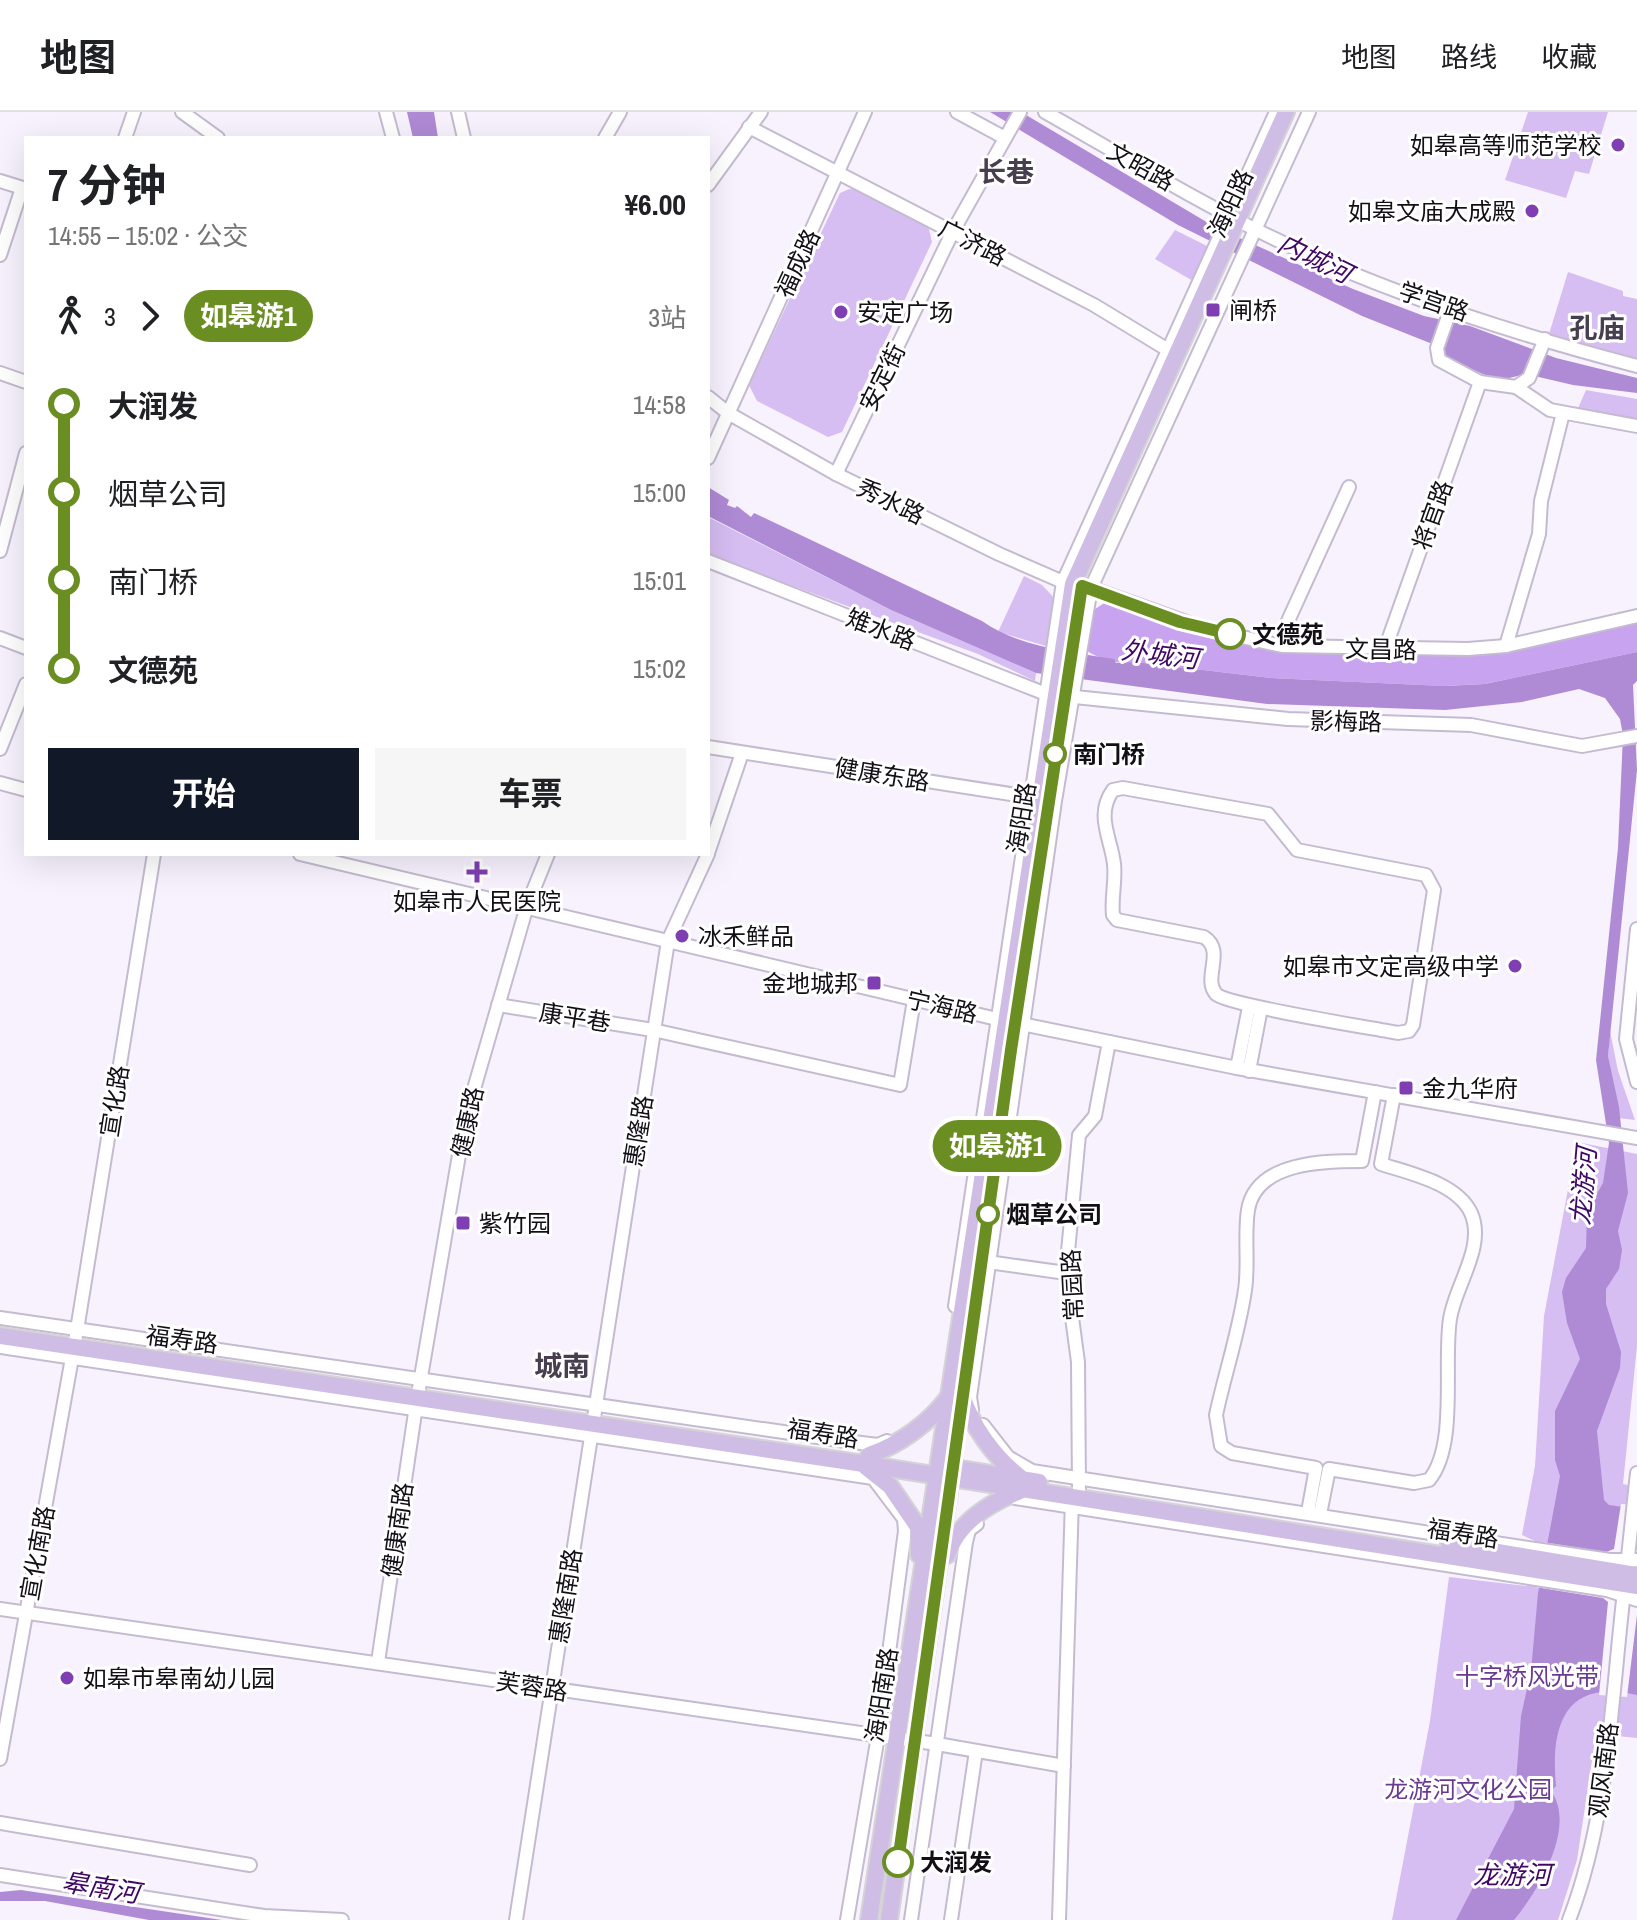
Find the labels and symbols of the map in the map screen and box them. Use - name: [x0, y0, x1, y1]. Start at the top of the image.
- place label: 如皋高等师范学校: [1410, 129, 1602, 161]
- street label: 文昭路: [1102, 135, 1180, 197]
- marker: 如皋高等师范学校: [1609, 136, 1627, 154]
- district label: 长巷: [978, 153, 1034, 191]
- street label: 海阳路: [1200, 164, 1260, 242]
- place label: 如皋文庙大成殿: [1348, 195, 1516, 227]
- marker: 如皋文庙大成殿: [1523, 202, 1541, 220]
- street label: 广济路: [934, 211, 1012, 273]
- street label: 福成路: [767, 224, 827, 302]
- water label: 内城河: [1272, 225, 1362, 293]
- street label: 学宫路: [1395, 274, 1473, 328]
- place label: 闸桥: [1229, 294, 1277, 326]
- place label: 安定广场: [857, 296, 953, 328]
- marker: 闸桥: [1204, 301, 1222, 319]
- marker: 安定广场: [832, 303, 850, 321]
- district label: 孔庙: [1569, 309, 1625, 347]
- street label: 安定街: [852, 338, 912, 416]
- street label: 秀水路: [852, 471, 930, 531]
- street label: 将官路: [1405, 476, 1459, 554]
- street label: 雉水路: [842, 601, 920, 657]
- place label: 文德苑: [1252, 618, 1324, 650]
- marker: 文德苑: [1215, 619, 1245, 649]
- water label: 外城河: [1119, 632, 1206, 677]
- street label: 文昌路: [1345, 632, 1417, 666]
- street label: 影梅路: [1310, 704, 1382, 738]
- place label: 南门桥: [1073, 738, 1145, 770]
- marker: 南门桥: [1044, 743, 1066, 765]
- street label: 健康东路: [832, 751, 932, 797]
- street label: 海阳路: [1000, 780, 1042, 856]
- marker: 如皋市人民医院: [466, 861, 488, 883]
- place label: 如皋市人民医院: [393, 885, 561, 917]
- place label: 冰禾鲜品: [698, 920, 794, 952]
- marker: 冰禾鲜品: [673, 927, 691, 945]
- place label: 如皋市文定高级中学: [1283, 950, 1499, 982]
- marker: 如皋市文定高级中学: [1506, 957, 1524, 975]
- place label: 金地城邦: [762, 967, 858, 999]
- marker: 金地城邦: [865, 974, 883, 992]
- street label: 宁海路: [903, 982, 981, 1030]
- street label: 康平巷: [537, 996, 613, 1038]
- street label: 宣化路: [93, 1063, 135, 1139]
- place label: 金九华府: [1422, 1072, 1518, 1104]
- marker: 金九华府: [1397, 1079, 1415, 1097]
- street label: 健康路: [444, 1083, 490, 1161]
- street label: 惠隆路: [617, 1093, 659, 1169]
- line badge: 如皋游1: [941, 1120, 1053, 1172]
- water label: 龙游河: [1562, 1141, 1604, 1226]
- place label: 烟草公司: [1006, 1198, 1102, 1230]
- marker: 烟草公司: [977, 1203, 999, 1225]
- place label: 紫竹园: [479, 1207, 551, 1239]
- marker: 紫竹园: [454, 1214, 472, 1232]
- street label: 常园路: [1054, 1248, 1090, 1322]
- street label: 福寿路: [144, 1318, 220, 1360]
- district label: 城南: [534, 1347, 590, 1385]
- street label: 福寿路: [785, 1412, 861, 1454]
- street label: 健康南路: [374, 1480, 420, 1580]
- street label: 宣化南路: [13, 1503, 61, 1603]
- street label: 福寿路: [1425, 1512, 1501, 1554]
- street label: 惠隆南路: [542, 1546, 588, 1646]
- street label: 海阳南路: [858, 1645, 904, 1745]
- park label: 十字桥风光带: [1455, 1660, 1599, 1692]
- place label: 如皋市皋南幼儿园: [83, 1662, 275, 1694]
- street label: 芙蓉路: [494, 1665, 570, 1707]
- marker: 如皋市皋南幼儿园: [58, 1669, 76, 1687]
- street label: 观风南路: [1581, 1720, 1625, 1820]
- park label: 龙游河文化公园: [1384, 1773, 1552, 1805]
- place label: 大润发: [920, 1846, 992, 1878]
- marker: 大润发: [883, 1847, 913, 1877]
- water label: 龙游河: [1473, 1857, 1556, 1892]
- water label: 皋南河: [60, 1864, 147, 1911]

